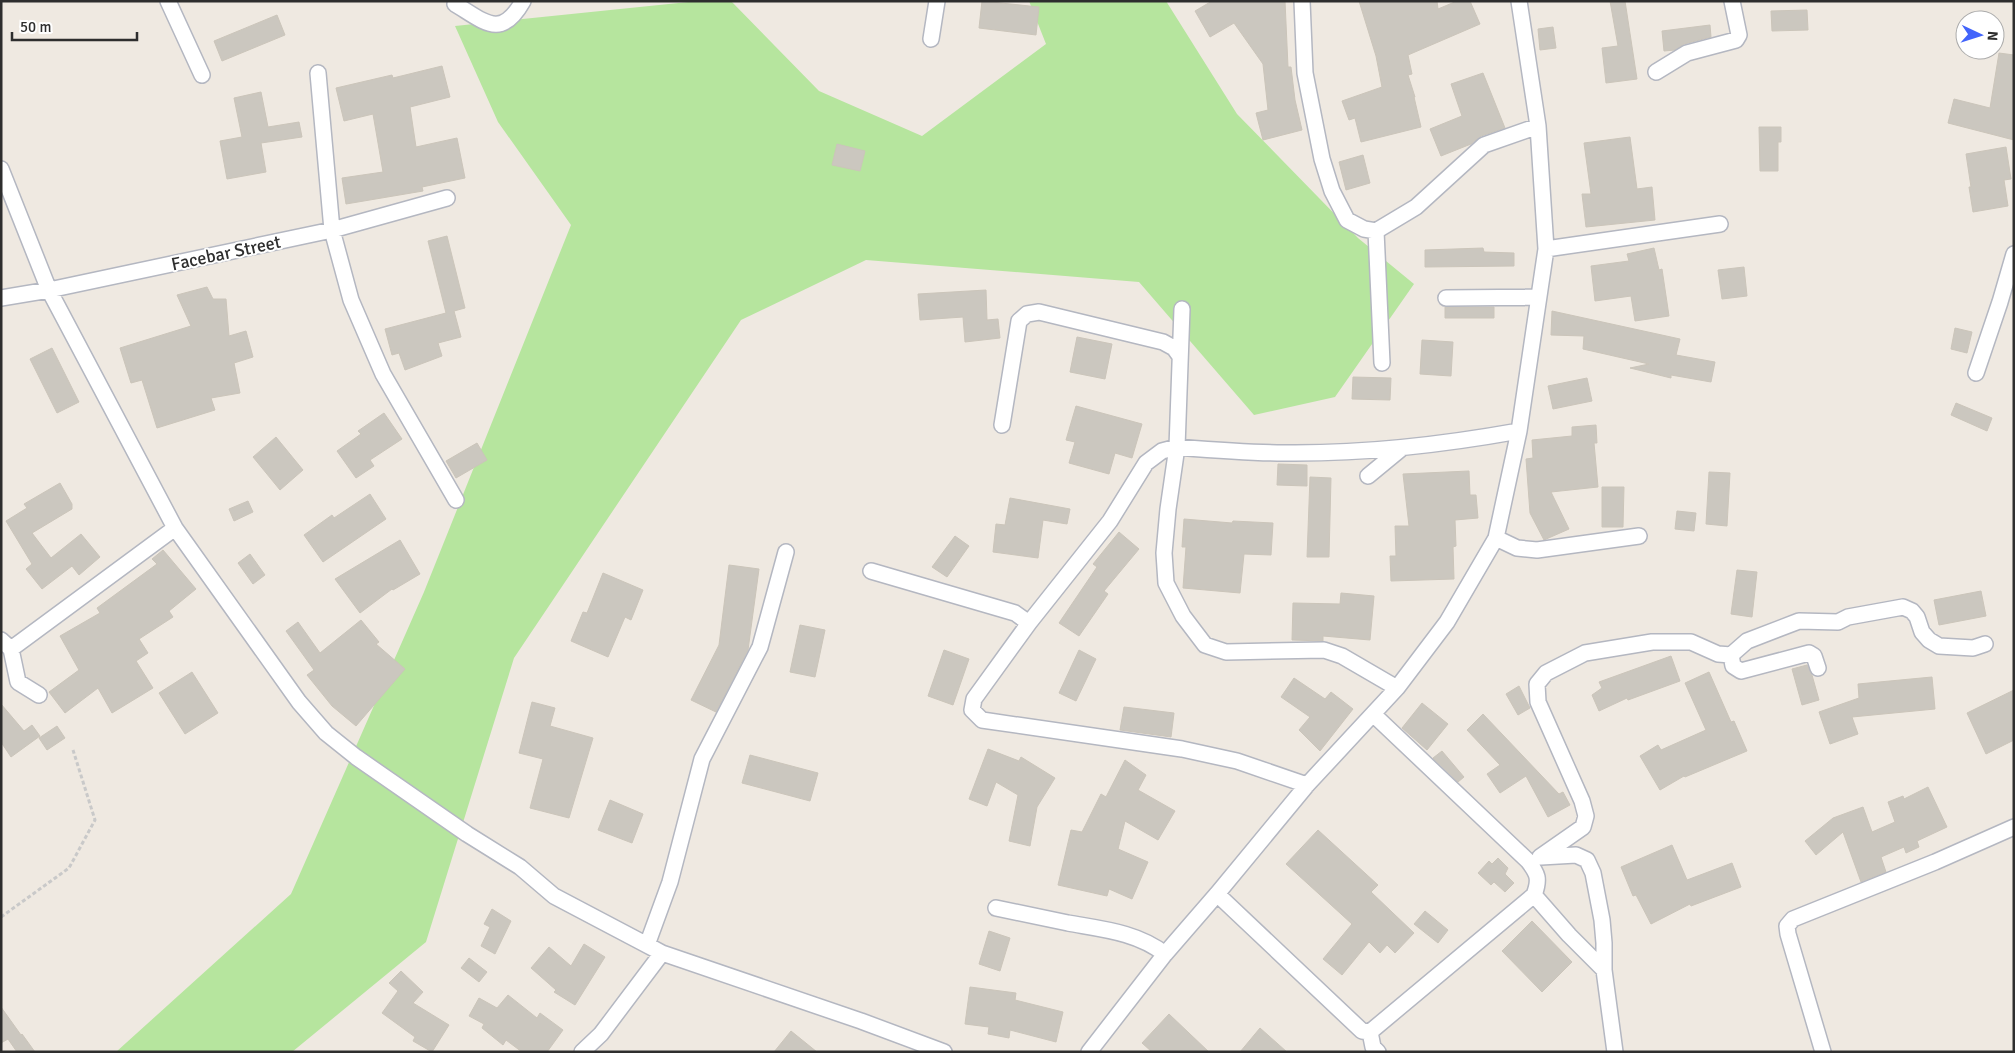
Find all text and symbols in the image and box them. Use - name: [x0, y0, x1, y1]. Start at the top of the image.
- scale bar: [12, 10, 138, 42]
- north arrow: [1955, 10, 2005, 60]
- text: 50 m: [20, 18, 51, 36]
- text: N: [1984, 30, 2001, 41]
- street label: Facebar Street: [169, 231, 283, 275]

